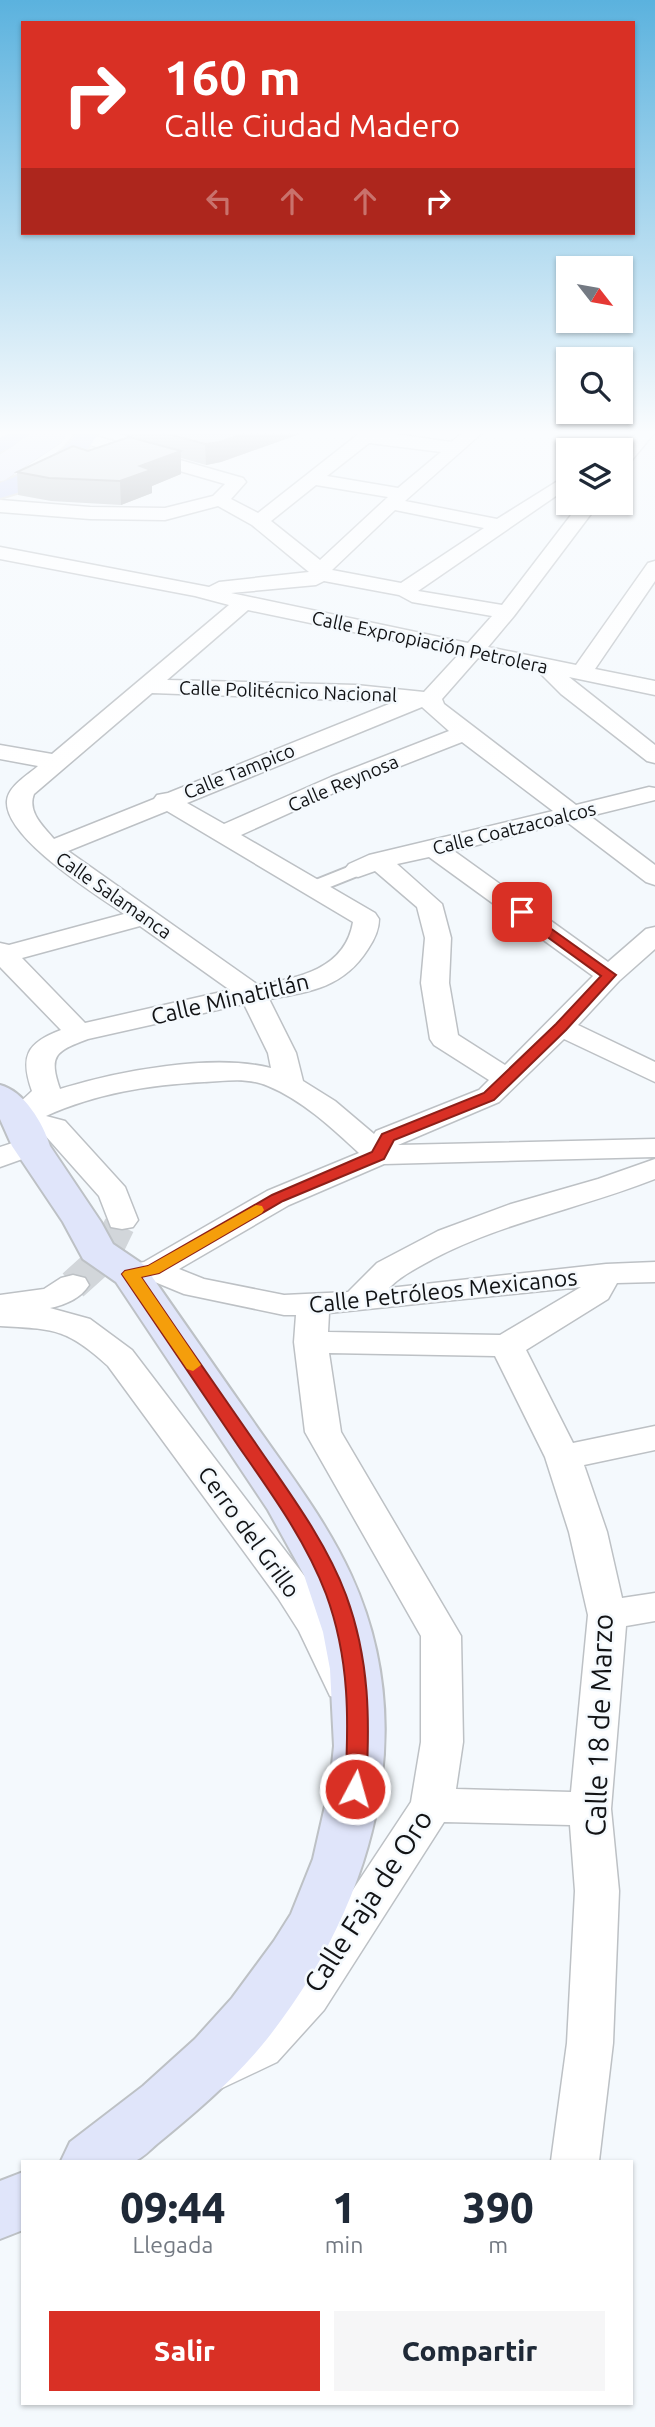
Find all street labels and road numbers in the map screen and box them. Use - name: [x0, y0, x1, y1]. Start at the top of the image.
- street label: Calle Expropiación Petrolera: [310, 606, 550, 678]
- street label: Calle Politécnico Nacional: [179, 676, 397, 706]
- street label: Calle Tampico: [180, 739, 298, 803]
- street label: Calle Reynosa: [285, 750, 401, 816]
- street label: Calle Coatzacoalcos: [430, 797, 598, 859]
- street label: Calle Salamanca: [52, 847, 176, 943]
- street label: Calle Minatitlán: [149, 968, 311, 1029]
- street label: Calle Petróleos Mexicanos: [308, 1264, 578, 1317]
- street label: Cerro del Grillo: [194, 1461, 305, 1602]
- street label: Calle 18 de Marzo: [579, 1613, 618, 1837]
- street label: Calle Faja de Oro: [297, 1804, 438, 1998]

